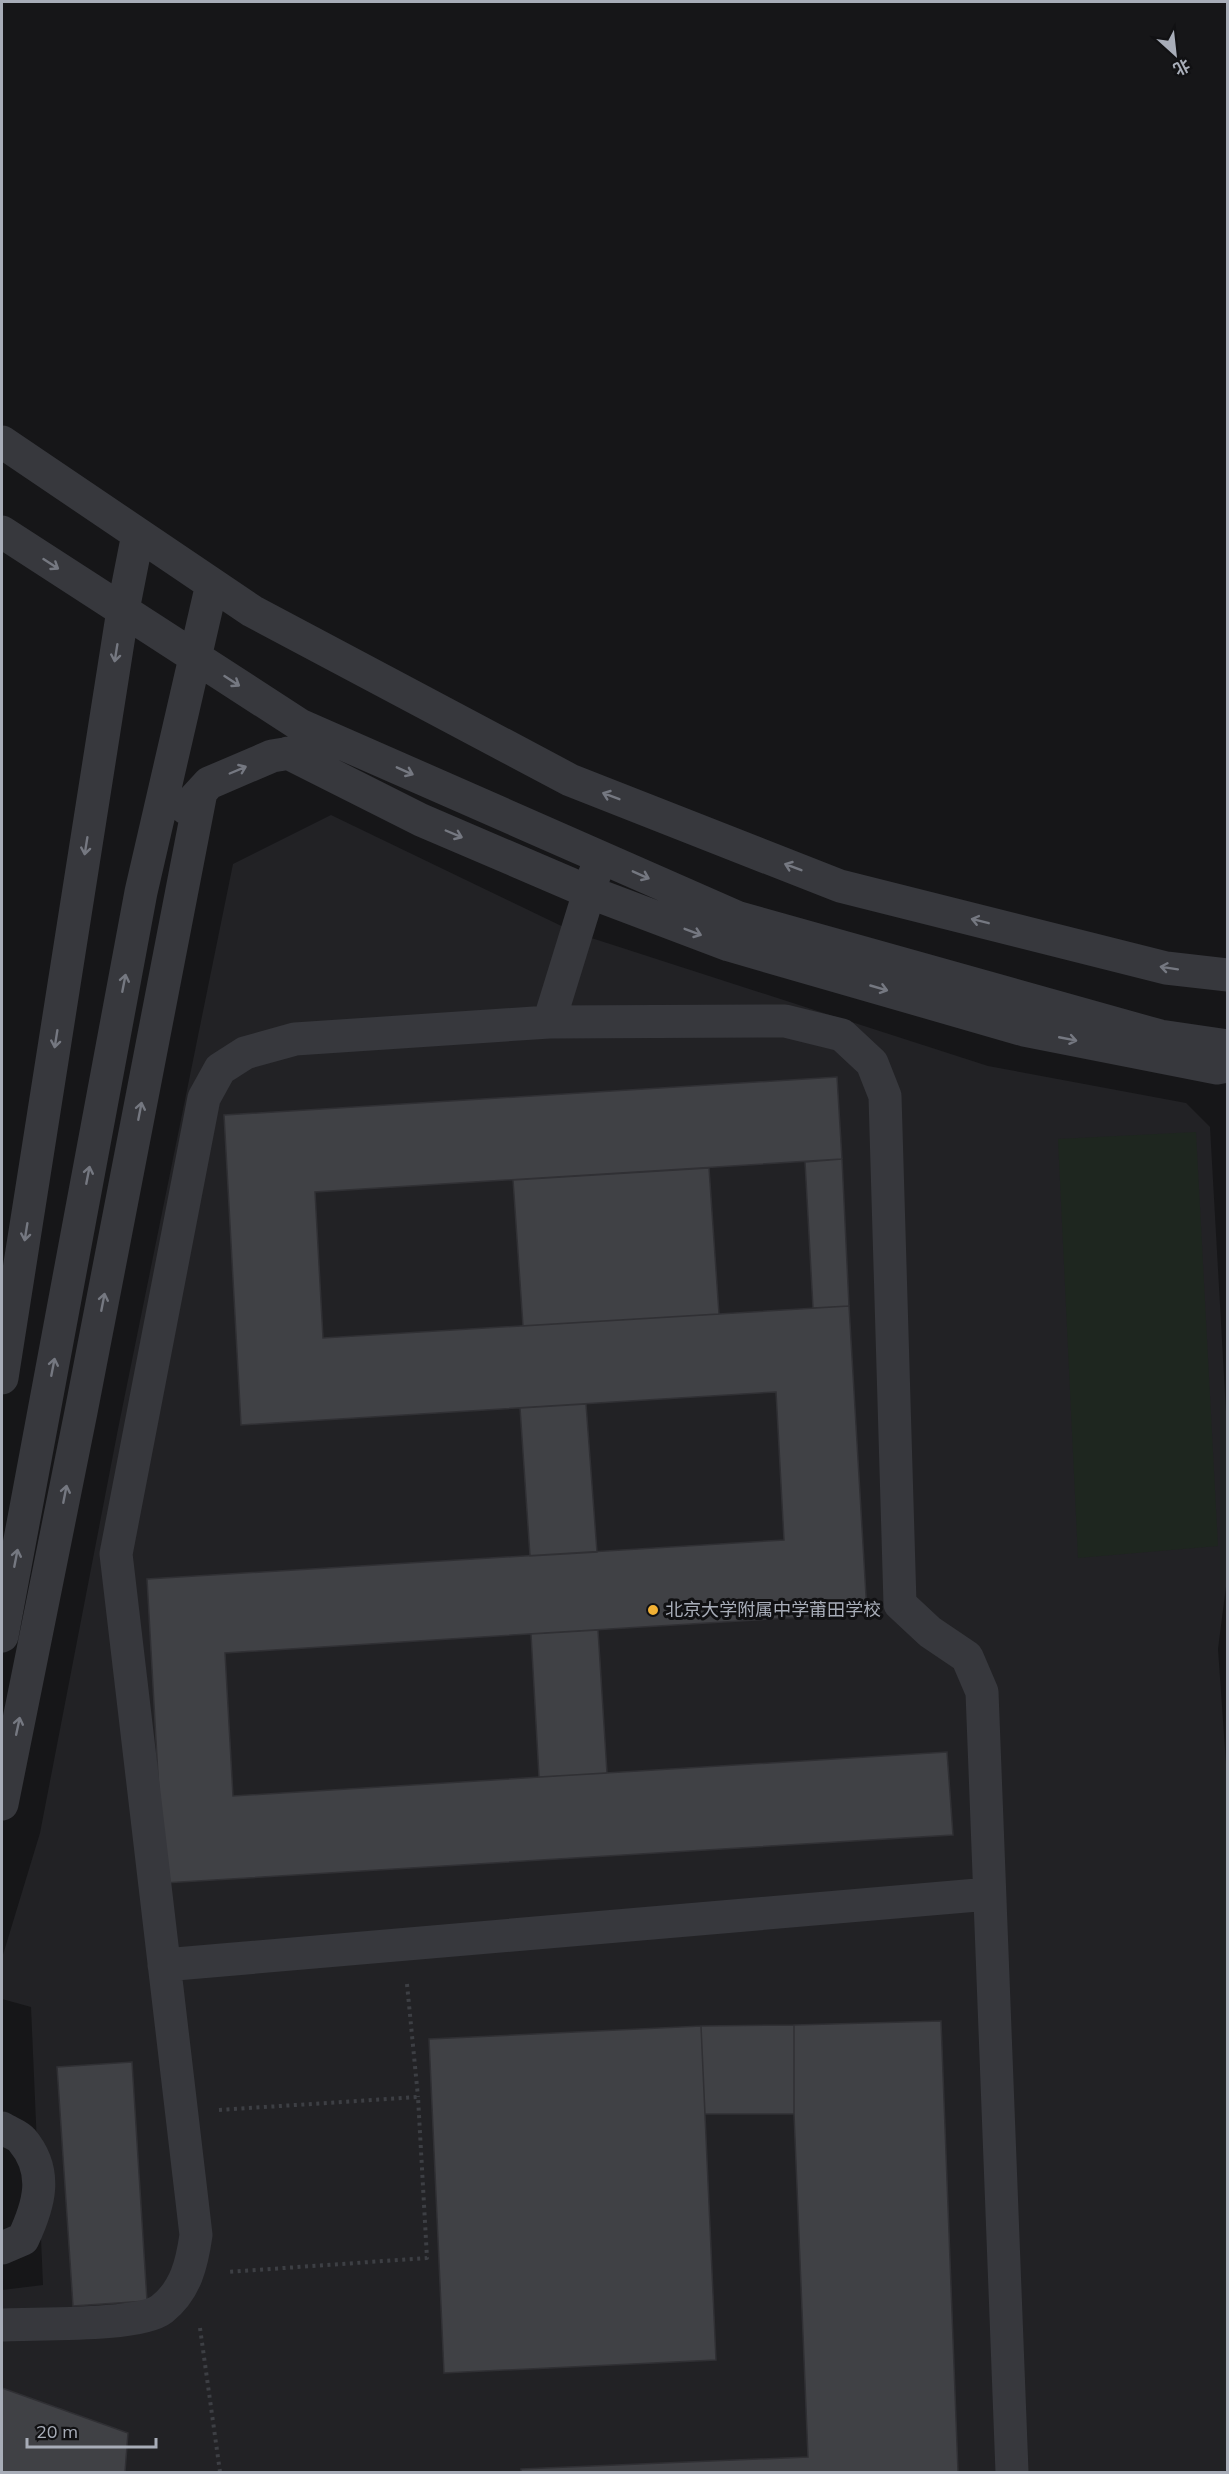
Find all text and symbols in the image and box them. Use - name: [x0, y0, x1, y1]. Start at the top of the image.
- north arrow: [1145, 24, 1205, 84]
- text: 北: [1170, 55, 1193, 80]
- one-way arrow: [42, 558, 59, 571]
- one-way arrow: [110, 643, 121, 663]
- one-way arrow: [223, 675, 240, 687]
- one-way arrow: [229, 764, 247, 775]
- one-way arrow: [395, 766, 413, 777]
- one-way arrow: [603, 790, 621, 801]
- one-way arrow: [445, 830, 463, 841]
- one-way arrow: [80, 836, 91, 855]
- one-way arrow: [784, 861, 803, 872]
- one-way arrow: [631, 870, 649, 881]
- one-way arrow: [971, 915, 990, 927]
- one-way arrow: [683, 927, 702, 938]
- one-way arrow: [1160, 963, 1180, 974]
- one-way arrow: [119, 974, 130, 994]
- one-way arrow: [869, 983, 888, 995]
- one-way arrow: [50, 1028, 61, 1048]
- one-way arrow: [1057, 1034, 1077, 1045]
- one-way arrow: [135, 1102, 146, 1121]
- one-way arrow: [83, 1166, 94, 1185]
- one-way arrow: [20, 1221, 31, 1241]
- one-way arrow: [98, 1293, 109, 1313]
- one-way arrow: [48, 1357, 59, 1377]
- one-way arrow: [60, 1484, 71, 1504]
- one-way arrow: [11, 1549, 22, 1569]
- place label: 北京大学附属中学莆田学校: [665, 1598, 881, 1621]
- marker: 北京大学附属中学莆田学校: [646, 1603, 660, 1617]
- one-way arrow: [13, 1717, 24, 1736]
- scale bar: [27, 2411, 156, 2449]
- text: 20 m: [36, 2420, 78, 2443]

